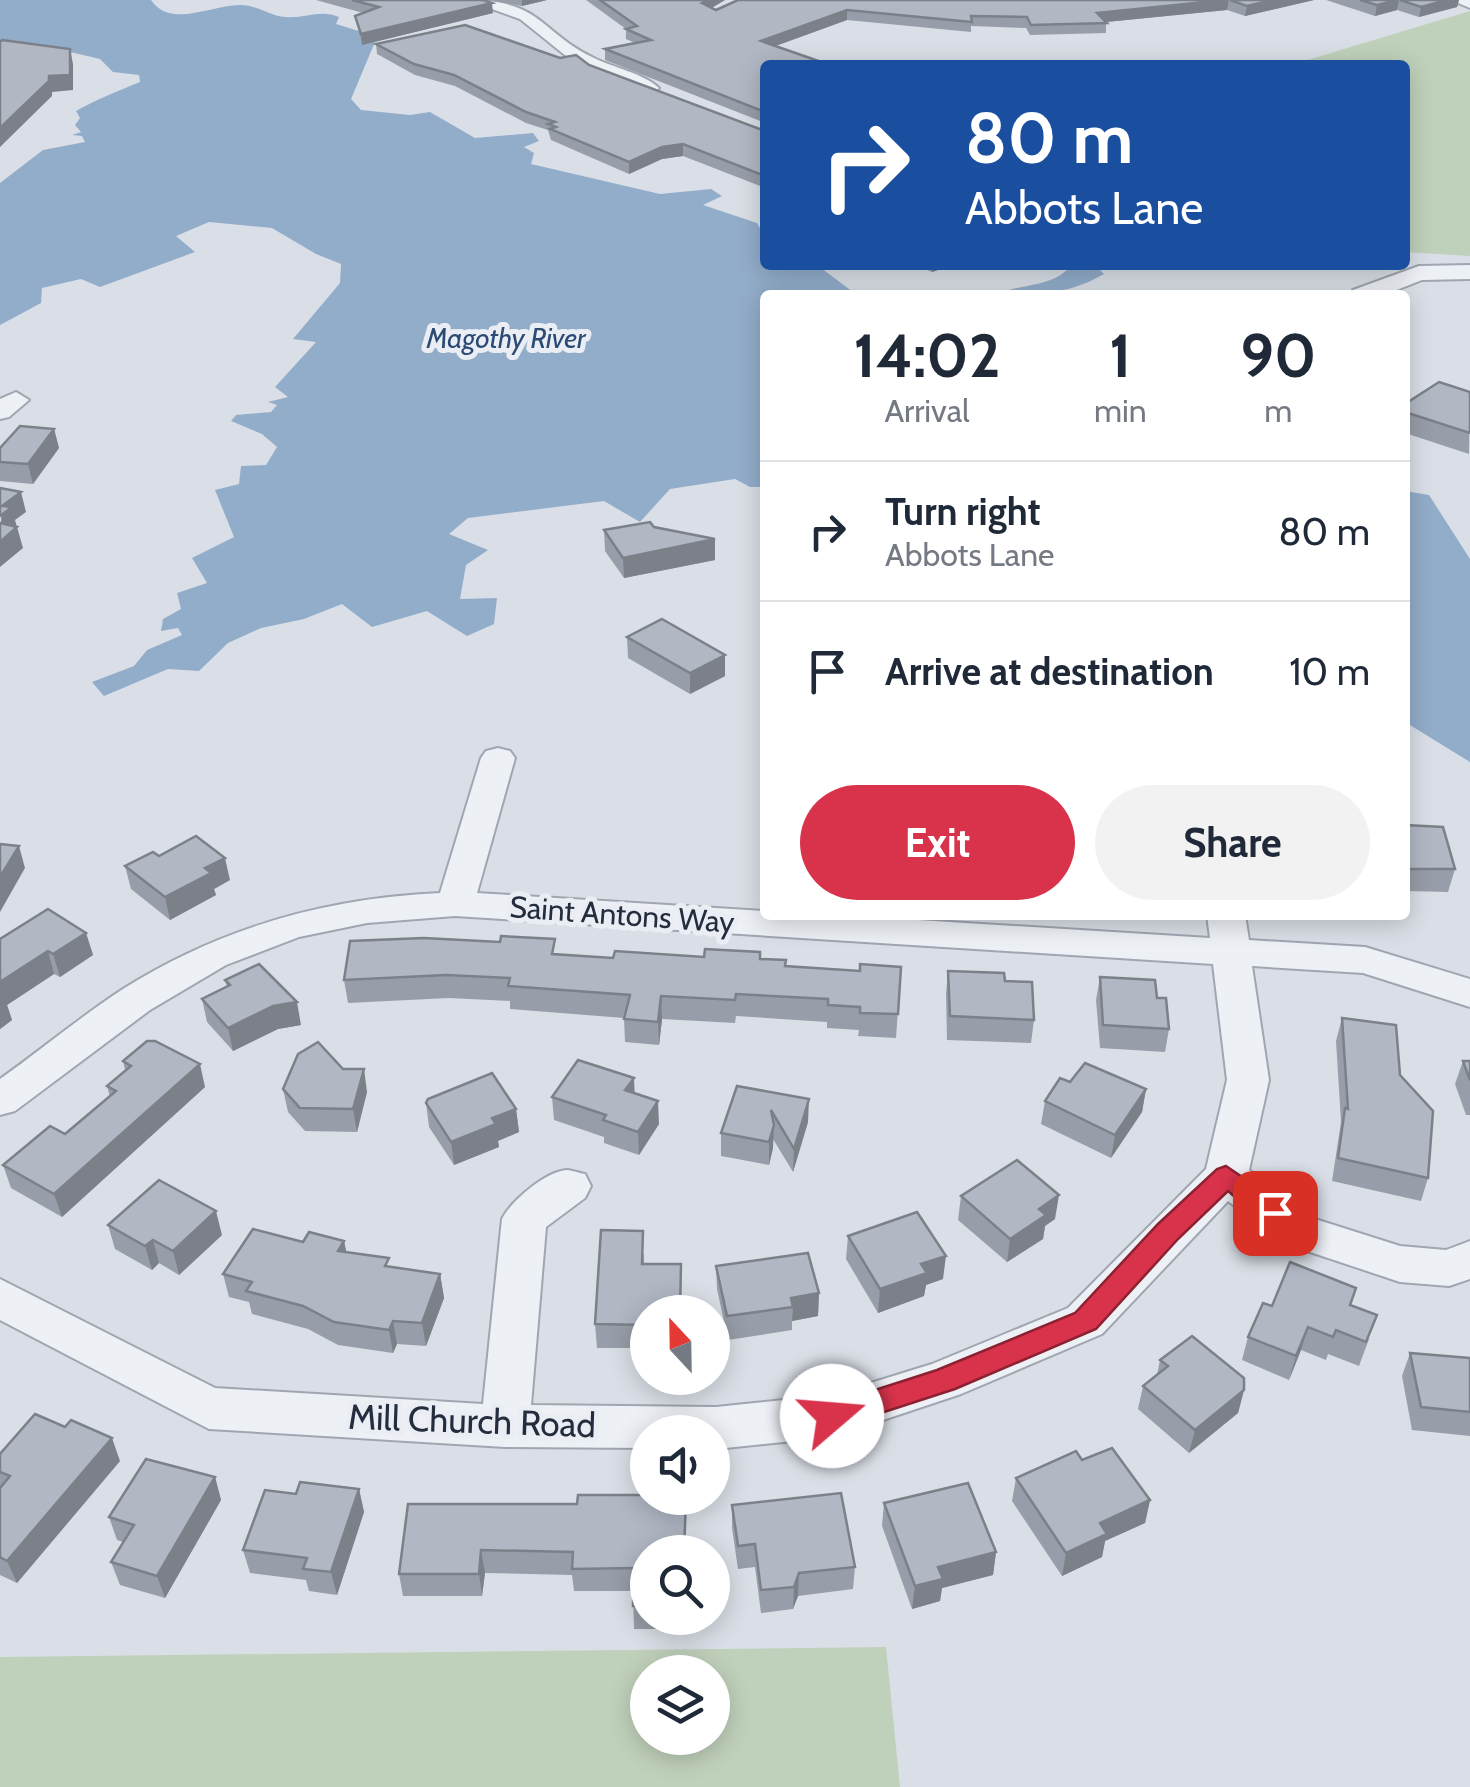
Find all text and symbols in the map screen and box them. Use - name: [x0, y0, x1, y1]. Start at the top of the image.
- text: 80 m: [965, 95, 1133, 181]
- icon: right: [800, 100, 930, 230]
- text: Abbots Lane: [965, 181, 1203, 235]
- text: 14:02: [854, 319, 1000, 392]
- text: 1: [1109, 319, 1131, 392]
- text: 90: [1240, 319, 1316, 392]
- water label: Magothy River: [425, 321, 587, 355]
- text: Arrival: [884, 391, 970, 430]
- text: min: [1094, 391, 1147, 430]
- text: m: [1264, 391, 1292, 430]
- text: Turn right: [885, 488, 1041, 535]
- icon: right: [800, 504, 855, 559]
- text: 80 m: [1279, 508, 1370, 555]
- text: Abbots Lane: [885, 535, 1055, 574]
- icon: arrive: [800, 644, 855, 699]
- text: Arrive at destination: [885, 648, 1214, 695]
- text: 10 m: [1289, 648, 1370, 695]
- button: Exit: [800, 785, 1075, 900]
- button: Share: [1095, 785, 1370, 900]
- street label: Saint Antons Way: [508, 888, 736, 941]
- pin: [1233, 1171, 1318, 1256]
- icon: arrive: [1248, 1186, 1303, 1241]
- north arrow: [630, 1295, 730, 1395]
- map controls: [630, 1295, 730, 1755]
- position arrow: [780, 1364, 884, 1468]
- street label: Mill Church Road: [347, 1395, 597, 1446]
- button: sound: [630, 1415, 730, 1515]
- button: search: [630, 1535, 730, 1635]
- button: layers: [630, 1655, 730, 1755]

